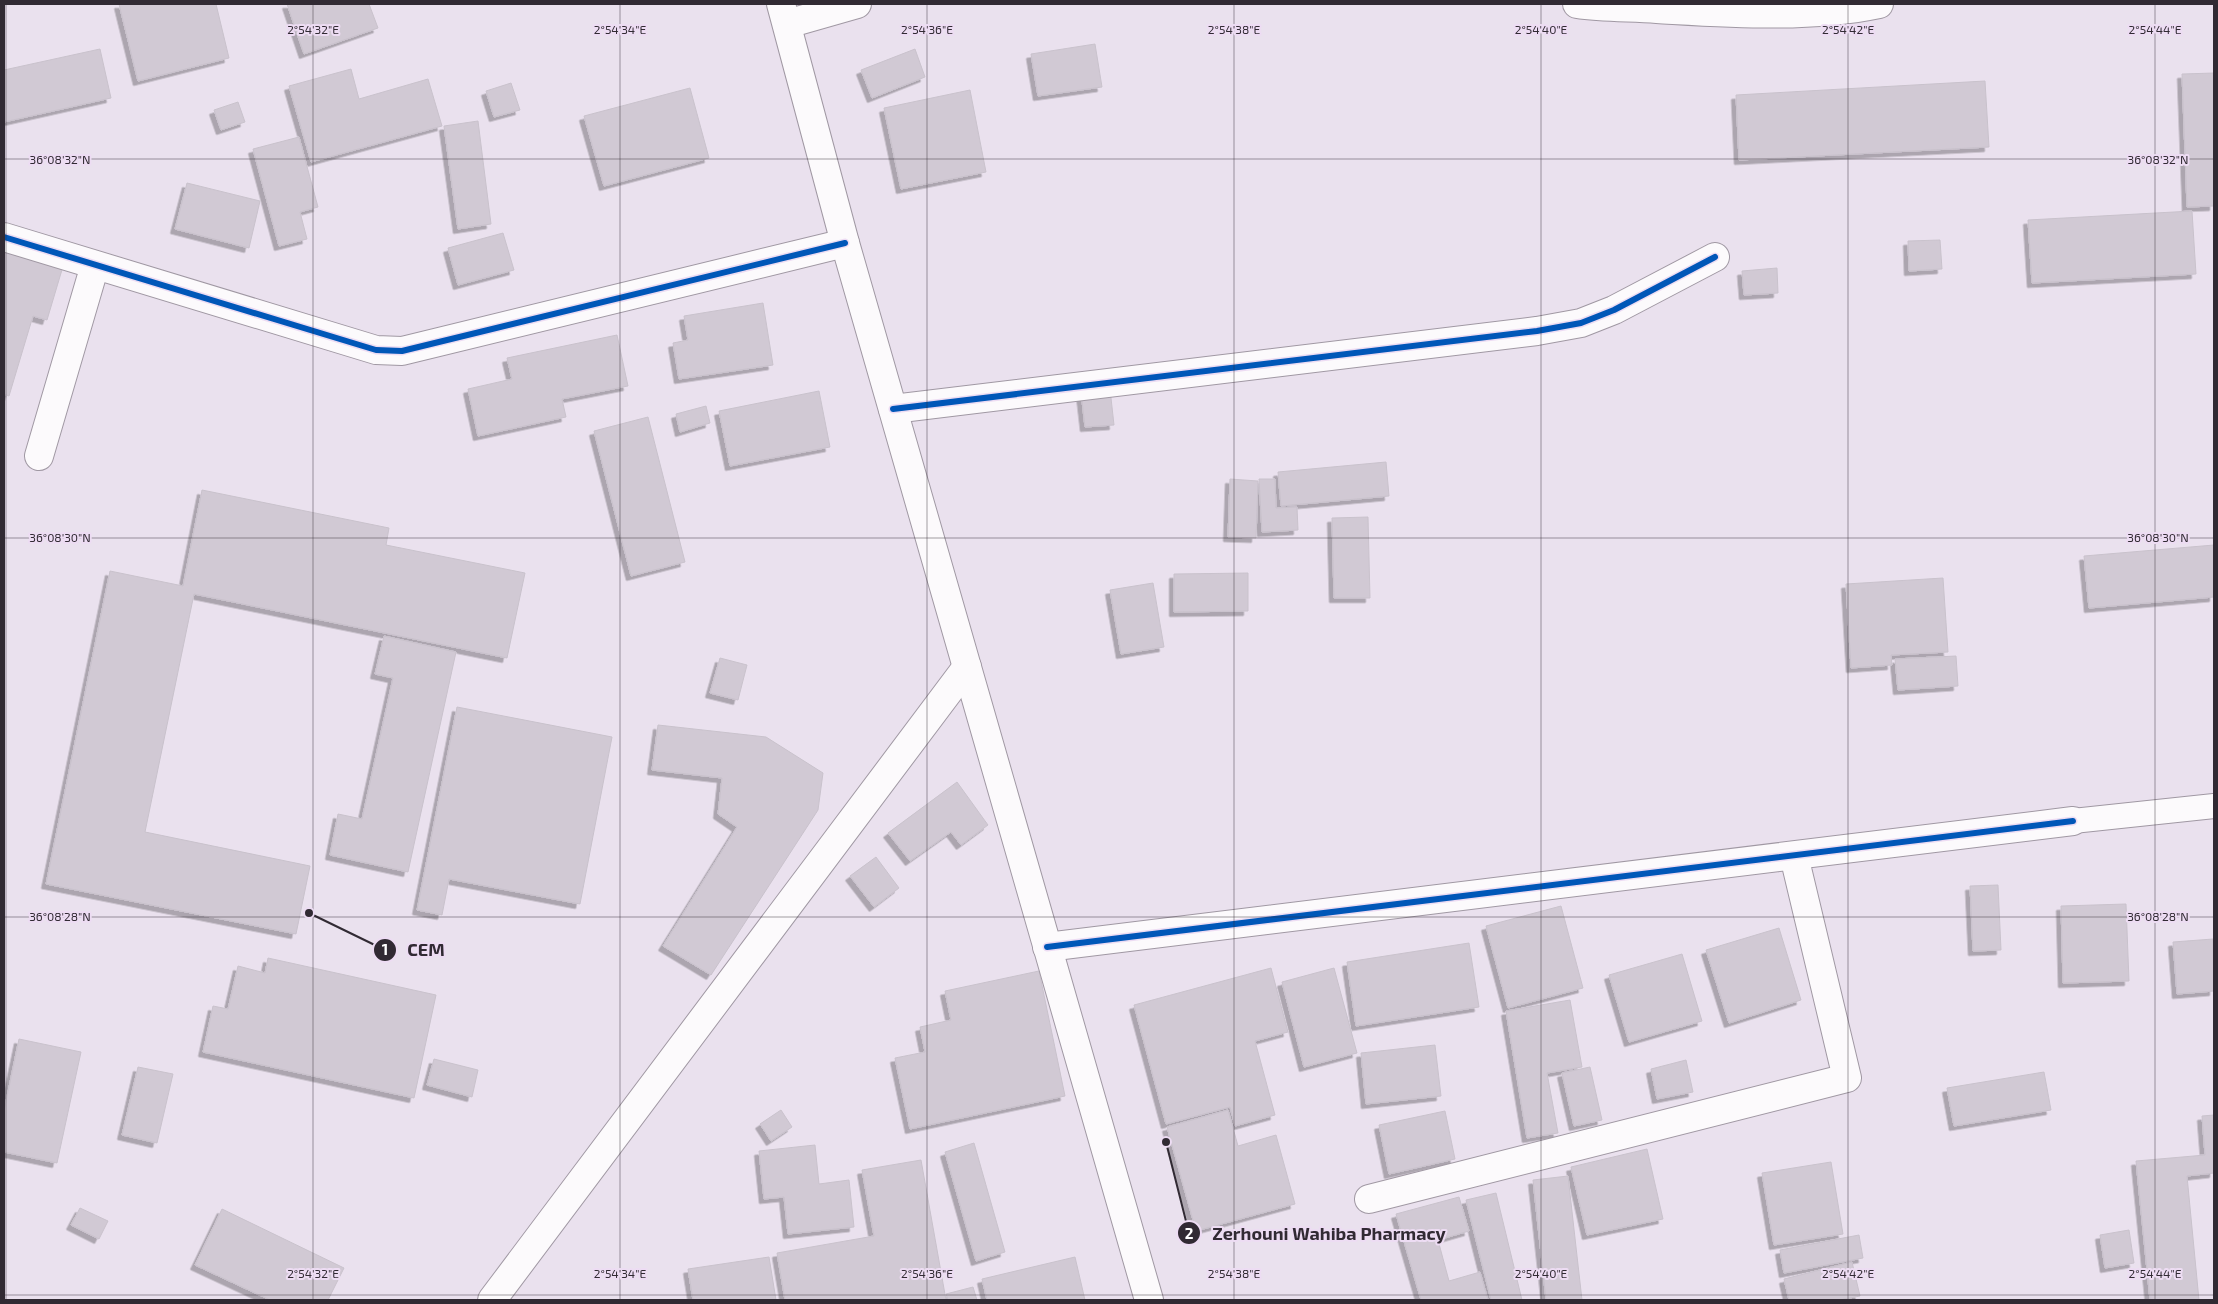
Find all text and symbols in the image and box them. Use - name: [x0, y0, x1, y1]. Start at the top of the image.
- text: 2°54'32"E: [287, 22, 339, 36]
- text: 2°54'34"E: [594, 22, 646, 36]
- text: 2°54'36"E: [901, 22, 953, 36]
- text: 2°54'38"E: [1208, 22, 1260, 36]
- text: 2°54'40"E: [1515, 22, 1568, 36]
- text: 2°54'42"E: [1822, 22, 1874, 36]
- text: 2°54'44"E: [2129, 22, 2182, 36]
- text: 36°08'32"N: [29, 152, 91, 166]
- text: 36°08'32"N: [2127, 152, 2189, 166]
- text: 36°08'30"N: [29, 530, 91, 544]
- text: 36°08'30"N: [2127, 530, 2189, 544]
- text: 36°08'28"N: [29, 909, 91, 923]
- text: 36°08'28"N: [2127, 909, 2189, 923]
- callout: CEM: [372, 933, 455, 966]
- text: CEM: [407, 938, 445, 960]
- text: 1: [382, 940, 388, 958]
- callout: Zerhouni Wahiba Pharmacy: [1177, 1217, 1455, 1250]
- text: Zerhouni Wahiba Pharmacy: [1212, 1222, 1447, 1244]
- text: 2: [1185, 1224, 1194, 1242]
- text: 2°54'32"E: [287, 1266, 339, 1280]
- text: 2°54'34"E: [594, 1266, 646, 1280]
- text: 2°54'36"E: [901, 1266, 953, 1280]
- text: 2°54'38"E: [1208, 1266, 1260, 1280]
- text: 2°54'40"E: [1515, 1266, 1568, 1280]
- text: 2°54'42"E: [1822, 1266, 1874, 1280]
- text: 2°54'44"E: [2129, 1266, 2182, 1280]

